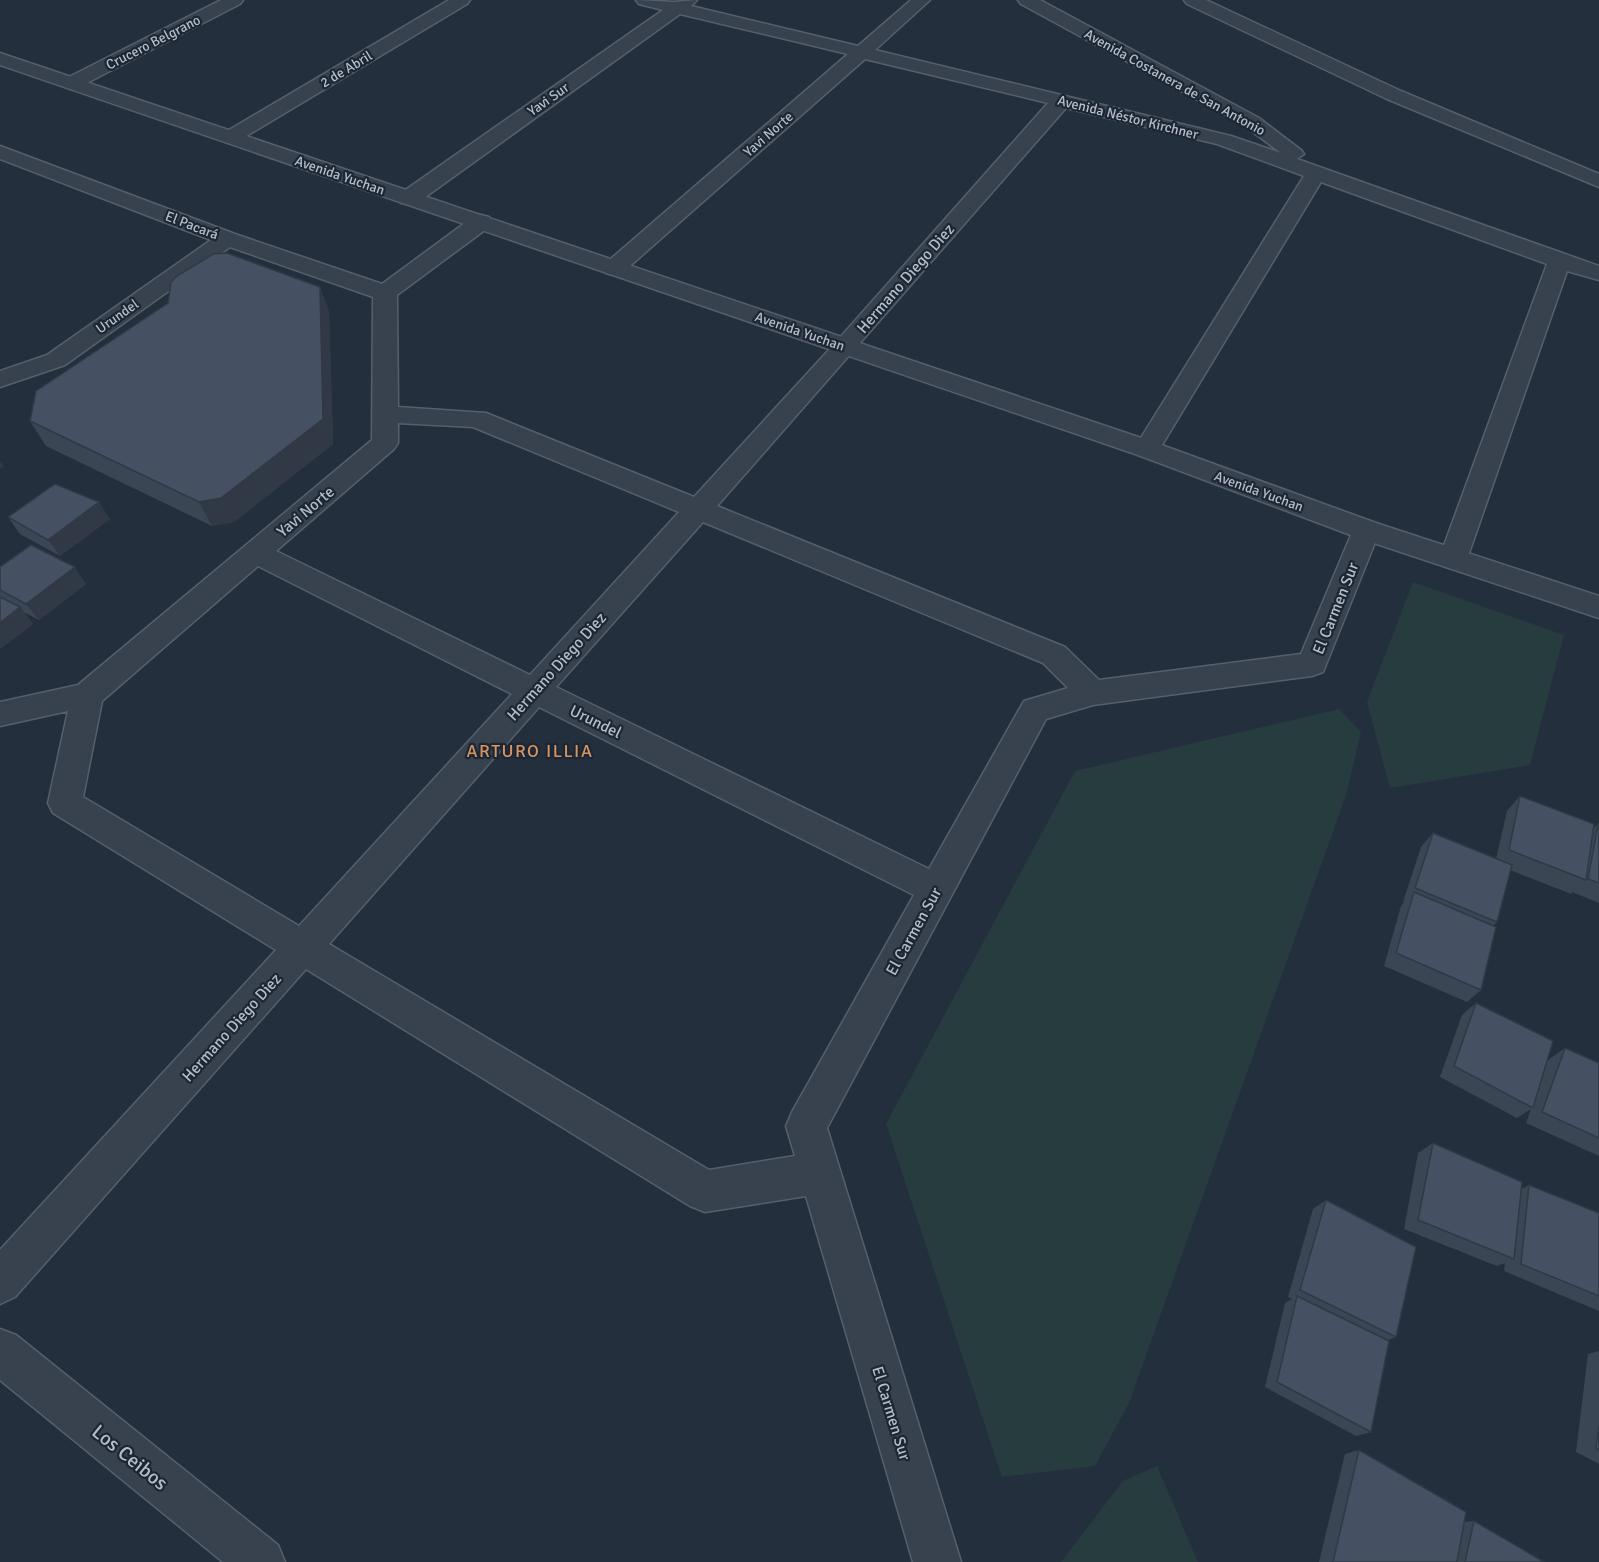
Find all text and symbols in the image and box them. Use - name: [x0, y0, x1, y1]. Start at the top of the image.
- street label: Crucero Belgrano: [103, 11, 203, 74]
- street label: Avenida Costanera de San Antonio: [1081, 25, 1268, 139]
- street label: 2 de Abril: [317, 47, 375, 91]
- street label: Yavi Sur: [524, 79, 573, 120]
- street label: Avenida Néstor Kirchner: [1056, 92, 1201, 143]
- street label: Yavi Norte: [740, 108, 797, 161]
- street label: Avenida Yuchan: [293, 152, 387, 199]
- street label: El Pacará: [163, 208, 221, 243]
- street label: Hermano Diego Diez: [853, 220, 959, 338]
- street label: Urundel: [93, 296, 142, 337]
- street label: Avenida Yuchan: [753, 308, 847, 355]
- street label: Avenida Yuchan: [1212, 467, 1306, 515]
- street label: Yavi Norte: [273, 482, 338, 542]
- street label: El Carmen Sur: [1308, 559, 1363, 657]
- street label: Hermano Diego Diez: [503, 608, 611, 725]
- street label: Urundel: [566, 701, 625, 743]
- district label: ARTURO ILLIA: [467, 740, 593, 762]
- street label: El Carmen Sur: [882, 884, 946, 979]
- street label: Hermano Diego Diez: [178, 969, 286, 1086]
- street label: El Carmen Sur: [867, 1364, 915, 1463]
- street label: Los Ceibos: [87, 1419, 173, 1496]

